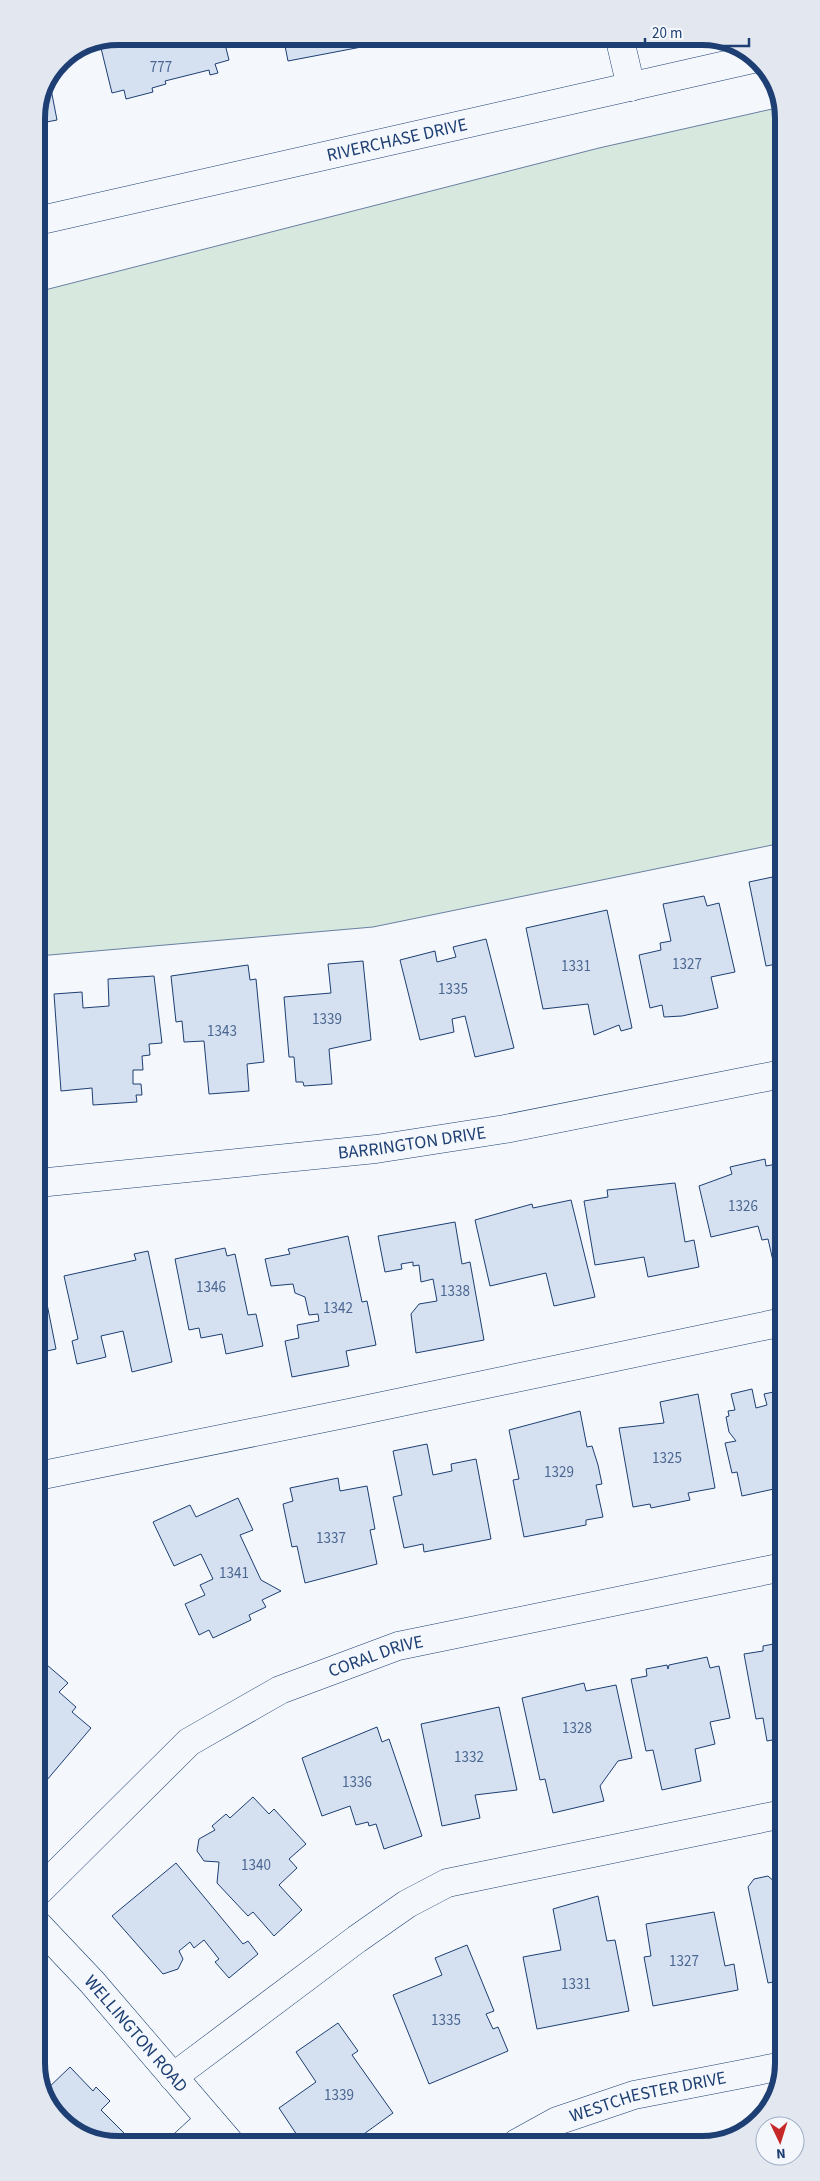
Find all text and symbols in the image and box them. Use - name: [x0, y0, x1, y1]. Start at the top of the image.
- scale bar: [645, 15, 749, 47]
- text: 20 m: [652, 23, 682, 44]
- house number: 777: [150, 57, 172, 78]
- street label: RIVERCHASE DRIVE: [324, 112, 470, 168]
- house number: 1327: [672, 954, 702, 975]
- house number: 1331: [561, 956, 591, 977]
- house number: 1335: [438, 979, 468, 1000]
- house number: 1339: [312, 1009, 342, 1030]
- house number: 1343: [207, 1021, 237, 1042]
- street label: BARRINGTON DRIVE: [337, 1120, 488, 1166]
- house number: 1326: [728, 1196, 758, 1217]
- house number: 1346: [196, 1277, 226, 1298]
- house number: 1338: [440, 1281, 470, 1302]
- house number: 1342: [323, 1298, 353, 1319]
- house number: 1325: [652, 1448, 682, 1469]
- house number: 1329: [544, 1462, 574, 1483]
- house number: 1337: [316, 1528, 346, 1549]
- house number: 1341: [219, 1563, 249, 1584]
- street label: CORAL DRIVE: [325, 1629, 425, 1684]
- house number: 1328: [562, 1718, 592, 1739]
- house number: 1332: [454, 1747, 484, 1768]
- house number: 1336: [342, 1772, 372, 1793]
- house number: 1340: [241, 1855, 271, 1876]
- house number: 1327: [669, 1951, 699, 1972]
- street label: WELLINGTON ROAD: [78, 1970, 193, 2098]
- house number: 1331: [561, 1974, 591, 1995]
- house number: 1335: [431, 2010, 461, 2031]
- street label: WESTCHESTER DRIVE: [566, 2065, 728, 2129]
- house number: 1339: [324, 2085, 354, 2106]
- north arrow: [755, 2116, 805, 2166]
- text: N: [775, 2143, 786, 2163]

